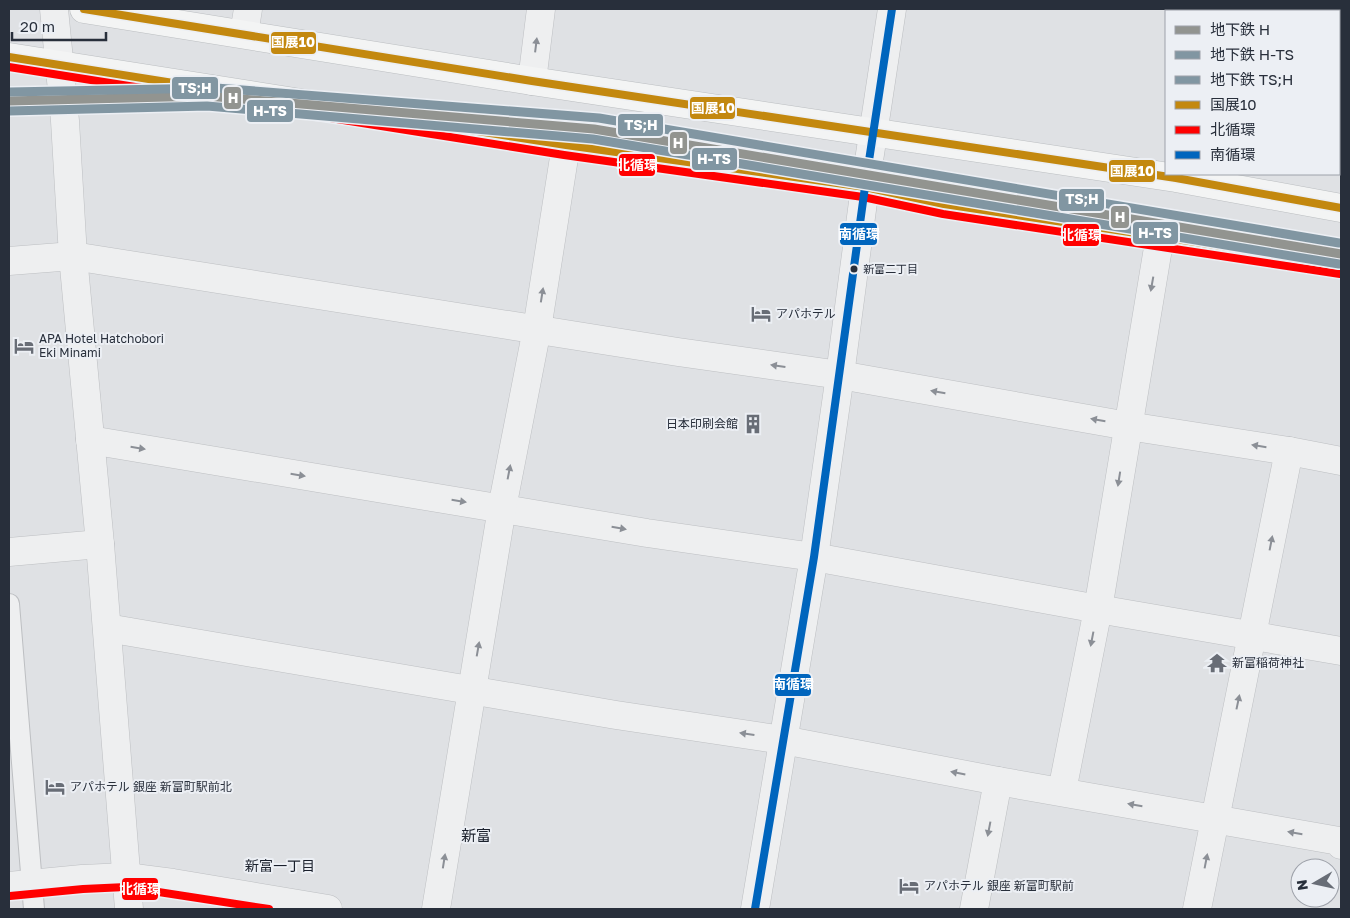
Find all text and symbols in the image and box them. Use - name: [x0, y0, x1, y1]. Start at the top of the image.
- scale bar: [12, 10, 106, 42]
- legend: [1165, 10, 1340, 175]
- text: 20 m: [20, 17, 55, 35]
- text: 地下鉄 H: [1210, 20, 1270, 38]
- line badge: 国展10: [270, 31, 317, 55]
- text: 国展10: [271, 33, 315, 50]
- one-way arrow: [532, 36, 540, 52]
- text: 地下鉄 H-TS: [1210, 45, 1294, 63]
- text: 地下鉄 TS;H: [1210, 70, 1293, 88]
- line badge: TS;H: [171, 76, 219, 100]
- text: TS;H: [178, 79, 212, 96]
- line badge: H: [223, 86, 242, 110]
- text: H: [228, 89, 238, 106]
- text: 国展10: [1210, 95, 1257, 113]
- line badge: 国展10: [689, 96, 736, 120]
- line badge: H-TS: [246, 99, 294, 123]
- text: 国展10: [691, 99, 735, 116]
- text: H-TS: [253, 102, 287, 119]
- line badge: TS;H: [617, 113, 664, 137]
- text: TS;H: [624, 116, 658, 133]
- text: 北循環: [1210, 120, 1255, 138]
- line badge: H: [669, 131, 688, 155]
- text: H: [673, 134, 683, 151]
- text: 南循環: [1210, 145, 1255, 163]
- line badge: H-TS: [691, 147, 738, 171]
- text: H-TS: [697, 150, 731, 167]
- line badge: 北循環: [618, 153, 656, 177]
- text: 北循環: [616, 156, 658, 173]
- line badge: 国展10: [1108, 159, 1156, 183]
- text: 国展10: [1110, 162, 1154, 179]
- line badge: TS;H: [1058, 188, 1105, 212]
- text: TS;H: [1065, 190, 1099, 207]
- line badge: H: [1110, 205, 1130, 229]
- text: H: [1115, 208, 1125, 225]
- line badge: H-TS: [1132, 221, 1179, 245]
- line badge: 南循環: [839, 222, 878, 246]
- line badge: 北循環: [1062, 223, 1100, 247]
- text: H-TS: [1138, 224, 1172, 241]
- text: 南循環: [838, 225, 880, 242]
- text: 北循環: [1060, 226, 1102, 243]
- place label: 新富二丁目: [863, 262, 918, 275]
- marker: 新富二丁目: [849, 264, 859, 274]
- one-way arrow: [1148, 277, 1156, 293]
- one-way arrow: [539, 286, 547, 302]
- hotel icon: アパホテル: [750, 303, 772, 325]
- place label: アパホテル: [776, 306, 836, 321]
- place label: APA Hotel Hatchobori Eki Minami: [39, 331, 164, 360]
- hotel icon: APA Hotel Hatchobori Eki Minami: [13, 335, 35, 357]
- one-way arrow: [770, 362, 786, 370]
- one-way arrow: [930, 388, 946, 396]
- building icon: 日本印刷会館: [742, 413, 764, 435]
- place label: 日本印刷会館: [666, 416, 738, 431]
- one-way arrow: [1090, 416, 1106, 424]
- one-way arrow: [1250, 442, 1266, 450]
- one-way arrow: [130, 445, 146, 453]
- one-way arrow: [505, 464, 513, 479]
- one-way arrow: [291, 471, 307, 479]
- one-way arrow: [1115, 472, 1123, 488]
- one-way arrow: [451, 497, 467, 505]
- one-way arrow: [611, 524, 627, 532]
- one-way arrow: [1267, 535, 1275, 551]
- one-way arrow: [1088, 632, 1096, 647]
- one-way arrow: [474, 641, 482, 657]
- temple icon: 新富稲荷神社: [1206, 652, 1228, 674]
- place label: 新富稲荷神社: [1232, 655, 1304, 670]
- line badge: 南循環: [774, 673, 812, 697]
- text: 南循環: [772, 675, 814, 692]
- one-way arrow: [1235, 694, 1243, 710]
- one-way arrow: [738, 730, 754, 738]
- one-way arrow: [950, 769, 966, 777]
- hotel icon: アパホテル 銀座 新富町駅前北: [44, 776, 66, 798]
- place label: アパホテル 銀座 新富町駅前北: [70, 779, 232, 794]
- one-way arrow: [1127, 800, 1143, 808]
- one-way arrow: [985, 821, 993, 837]
- district label: 新富: [461, 826, 491, 844]
- one-way arrow: [1287, 829, 1303, 837]
- one-way arrow: [440, 853, 448, 869]
- one-way arrow: [1202, 854, 1210, 869]
- district label: 新富一丁目: [245, 857, 315, 874]
- north arrow: [1290, 858, 1340, 908]
- hotel icon: アパホテル 銀座 新富町駅前: [898, 875, 920, 897]
- line badge: 北循環: [121, 877, 159, 901]
- place label: アパホテル 銀座 新富町駅前: [924, 878, 1074, 893]
- text: N: [1292, 879, 1311, 892]
- text: 北循環: [119, 880, 161, 897]

